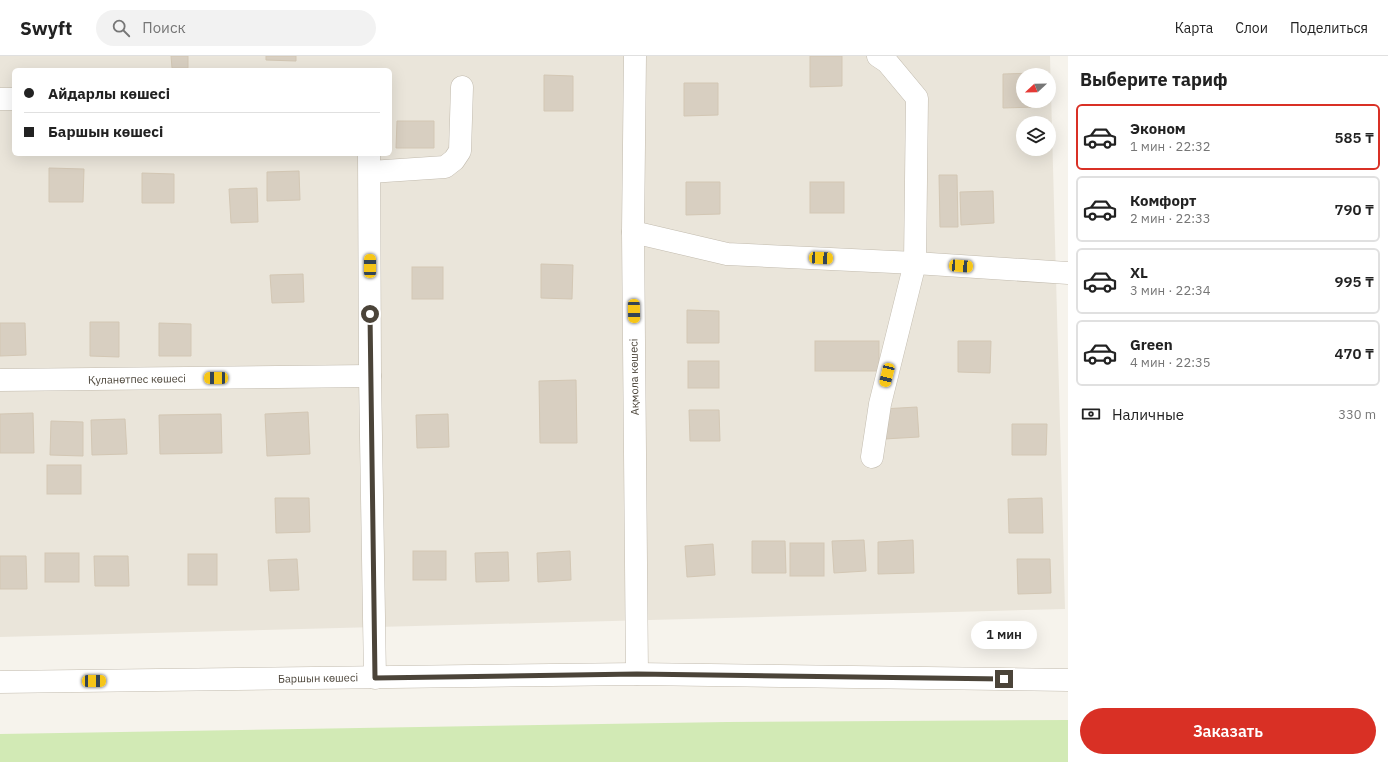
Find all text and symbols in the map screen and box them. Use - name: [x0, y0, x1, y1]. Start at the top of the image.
- search box: [96, 10, 376, 46]
- text: Swyft: [20, 16, 72, 40]
- icon: search: [110, 17, 132, 39]
- text: Поиск: [142, 18, 186, 37]
- text: Карта: [1175, 19, 1213, 37]
- text: Слои: [1235, 19, 1268, 37]
- text: Поделиться: [1290, 19, 1368, 37]
- north arrow: [1016, 68, 1056, 108]
- map controls: [1016, 68, 1056, 156]
- text: Выберите тариф: [1080, 68, 1227, 91]
- text: Айдарлы көшесі: [48, 84, 170, 103]
- button: layers: [1016, 116, 1056, 156]
- icon: car: [1082, 119, 1118, 155]
- text: Эконом: [1130, 119, 1186, 138]
- text: Баршын көшесі: [48, 122, 163, 141]
- text: 585 ₸: [1334, 128, 1374, 147]
- text: 1 мин · 22:32: [1130, 138, 1211, 155]
- icon: car: [1082, 191, 1118, 227]
- text: Комфорт: [1130, 191, 1196, 210]
- text: 790 ₸: [1334, 200, 1374, 219]
- text: 2 мин · 22:33: [1130, 210, 1211, 227]
- car: [809, 251, 833, 265]
- car: [364, 254, 376, 278]
- car: [949, 259, 973, 273]
- icon: car: [1082, 263, 1118, 299]
- text: XL: [1130, 263, 1148, 282]
- text: 995 ₸: [1334, 272, 1374, 291]
- text: 3 мин · 22:34: [1130, 282, 1211, 299]
- car: [628, 299, 640, 323]
- route start: [361, 305, 379, 323]
- icon: car: [1082, 335, 1118, 371]
- text: Green: [1130, 335, 1173, 354]
- street label: Ақмола көшесі: [626, 339, 642, 415]
- text: 470 ₸: [1334, 344, 1374, 363]
- text: 4 мин · 22:35: [1130, 354, 1211, 371]
- car: [878, 362, 896, 388]
- street label: Қуланөтпес көшесі: [88, 371, 186, 387]
- car: [204, 372, 228, 384]
- icon: cash: [1080, 403, 1102, 425]
- text: Наличные: [1112, 405, 1184, 424]
- text: 330 m: [1338, 406, 1376, 423]
- callout: 1 мин: [971, 621, 1037, 649]
- text: 1 мин: [986, 626, 1022, 643]
- street label: Баршын көшесі: [278, 670, 358, 686]
- route end: [995, 670, 1013, 688]
- car: [82, 675, 106, 687]
- button: Заказать: [1080, 708, 1376, 754]

